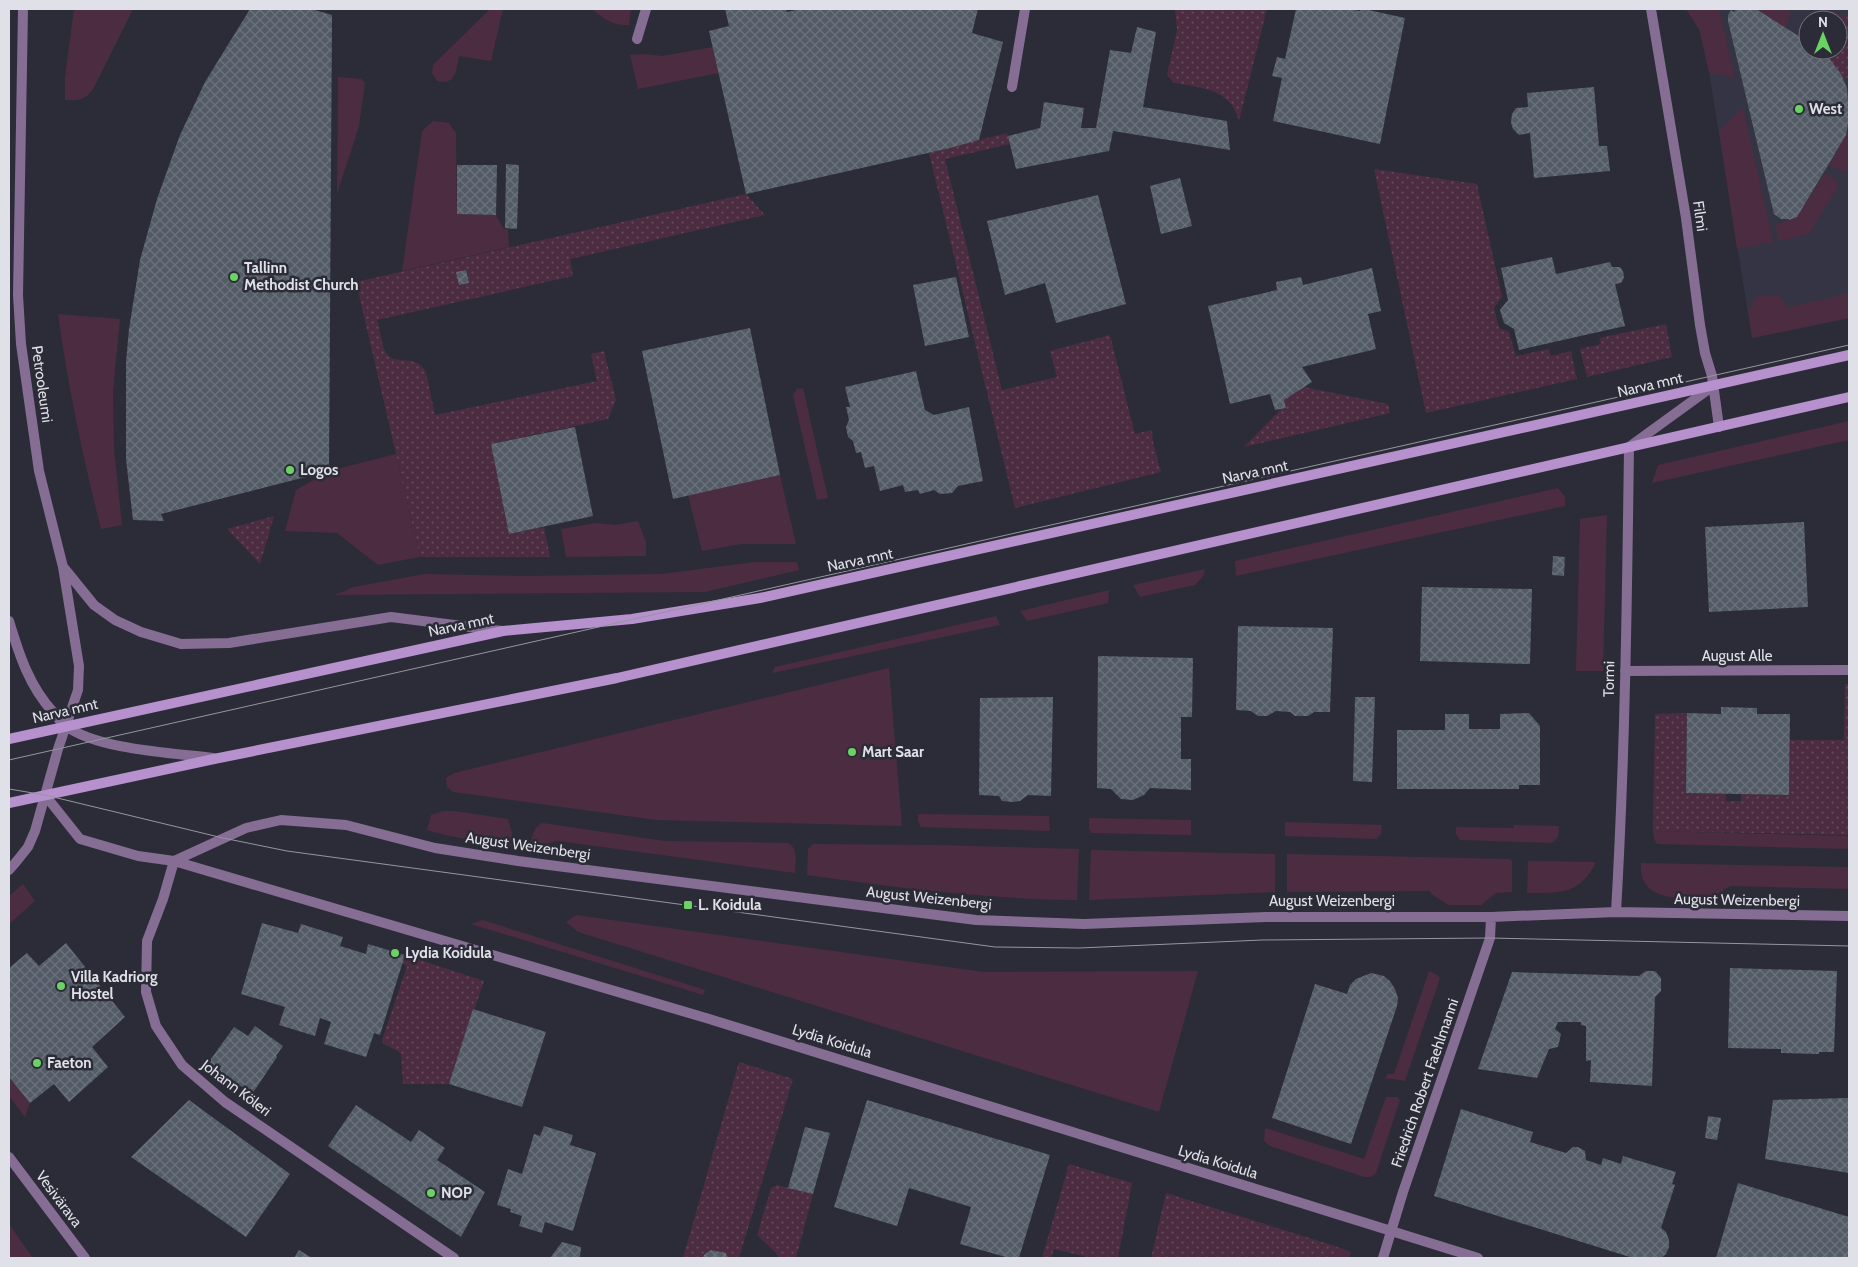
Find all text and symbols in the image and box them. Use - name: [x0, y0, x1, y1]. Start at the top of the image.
- north arrow: [1798, 10, 1848, 60]
- text: N: [1818, 13, 1828, 31]
- place label: West: [1809, 100, 1842, 118]
- marker: West: [1793, 103, 1805, 115]
- street label: Filmi: [1689, 199, 1711, 233]
- place label: Tallinn Methodist Church: [244, 259, 359, 294]
- marker: Tallinn Methodist Church: [228, 271, 240, 283]
- street label: Petrooleumi: [28, 344, 56, 424]
- street label: Narva mnt: [1615, 369, 1685, 401]
- street label: Narva mnt: [1221, 456, 1289, 488]
- place label: Logos: [300, 461, 338, 479]
- marker: Logos: [284, 464, 296, 476]
- street label: Narva mnt: [826, 544, 894, 576]
- street label: Narva mnt: [427, 609, 495, 641]
- street label: August Alle: [1702, 647, 1773, 665]
- street label: Tormi: [1600, 661, 1618, 697]
- street label: Narva mnt: [30, 695, 100, 727]
- place label: Mart Saar: [862, 743, 924, 761]
- marker: Mart Saar: [846, 746, 858, 758]
- street label: August Weizenbergi: [464, 828, 592, 864]
- street label: August Weizenbergi: [865, 882, 993, 914]
- street label: August Weizenbergi: [1674, 890, 1800, 910]
- street label: August Weizenbergi: [1269, 892, 1395, 910]
- place label: L. Koidula: [698, 896, 762, 914]
- marker: L. Koidula: [682, 899, 694, 911]
- place label: Lydia Koidula: [405, 944, 492, 962]
- marker: Lydia Koidula: [389, 947, 401, 959]
- place label: Villa Kadriorg Hostel: [71, 968, 158, 1003]
- marker: Villa Kadriorg Hostel: [55, 980, 67, 992]
- street label: Friedrich Robert Faehlmanni: [1388, 996, 1462, 1170]
- street label: Lydia Koidula: [790, 1020, 875, 1062]
- place label: Faeton: [47, 1054, 91, 1072]
- street label: Johann Köleri: [197, 1055, 274, 1120]
- marker: Faeton: [31, 1057, 43, 1069]
- street label: Lydia Koidula: [1176, 1141, 1261, 1183]
- street label: Vesivärava: [32, 1167, 86, 1231]
- place label: NOP: [441, 1184, 472, 1202]
- marker: NOP: [425, 1187, 437, 1199]

